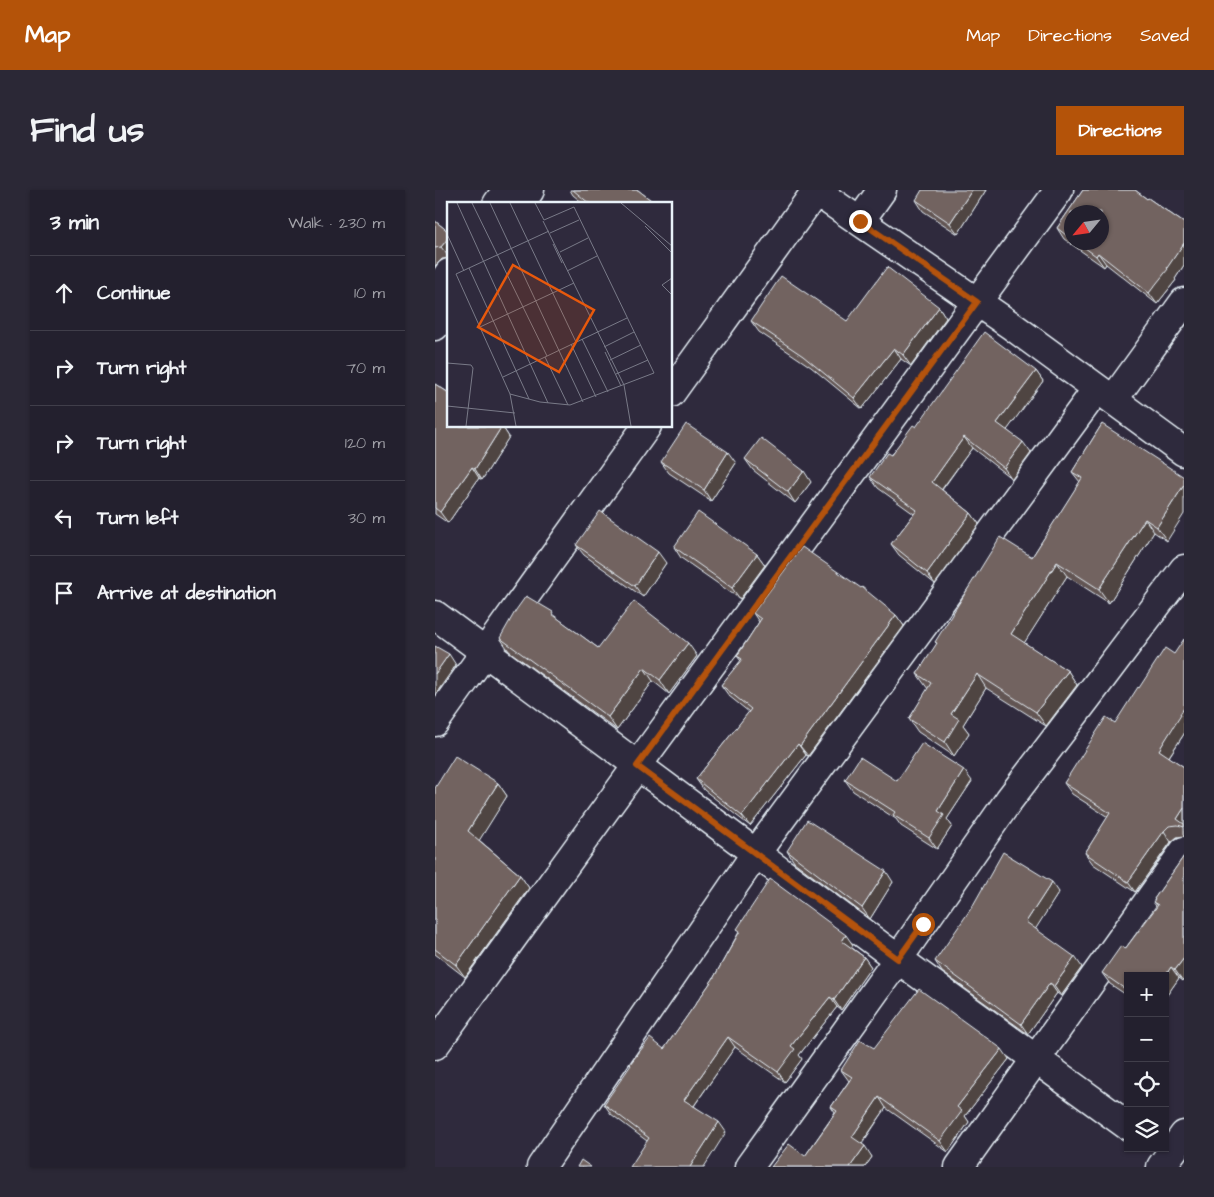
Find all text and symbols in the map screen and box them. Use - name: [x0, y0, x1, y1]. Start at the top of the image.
- text: Map: [25, 18, 70, 52]
- text: Map: [966, 23, 1000, 48]
- text: Directions: [1028, 23, 1112, 48]
- text: Saved: [1140, 23, 1189, 48]
- text: Find us: [30, 106, 144, 155]
- button: Directions: [1056, 106, 1184, 155]
- inset map: [447, 202, 673, 428]
- north arrow: [1064, 205, 1109, 250]
- text: 3 min: [50, 208, 99, 237]
- route end: [849, 210, 872, 233]
- text: Walk · 230 m: [288, 212, 385, 234]
- icon: ahead: [50, 279, 78, 307]
- text: Continue: [97, 280, 171, 307]
- text: 10 m: [354, 282, 385, 304]
- icon: right: [50, 354, 78, 382]
- text: Turn right: [97, 355, 186, 382]
- text: 70 m: [346, 357, 385, 379]
- icon: right: [50, 429, 78, 457]
- text: Turn right: [97, 430, 186, 457]
- text: 120 m: [345, 432, 385, 454]
- icon: left: [50, 504, 78, 532]
- text: Turn left: [97, 505, 178, 532]
- text: 30 m: [348, 507, 385, 529]
- icon: arrive: [50, 579, 78, 607]
- text: Arrive at destination: [97, 580, 276, 607]
- route start: [912, 913, 935, 936]
- map controls: [1124, 972, 1169, 1152]
- button: +: [1124, 972, 1169, 1017]
- button: −: [1124, 1017, 1169, 1062]
- button: locate: [1124, 1062, 1169, 1107]
- button: layers: [1124, 1107, 1169, 1152]

